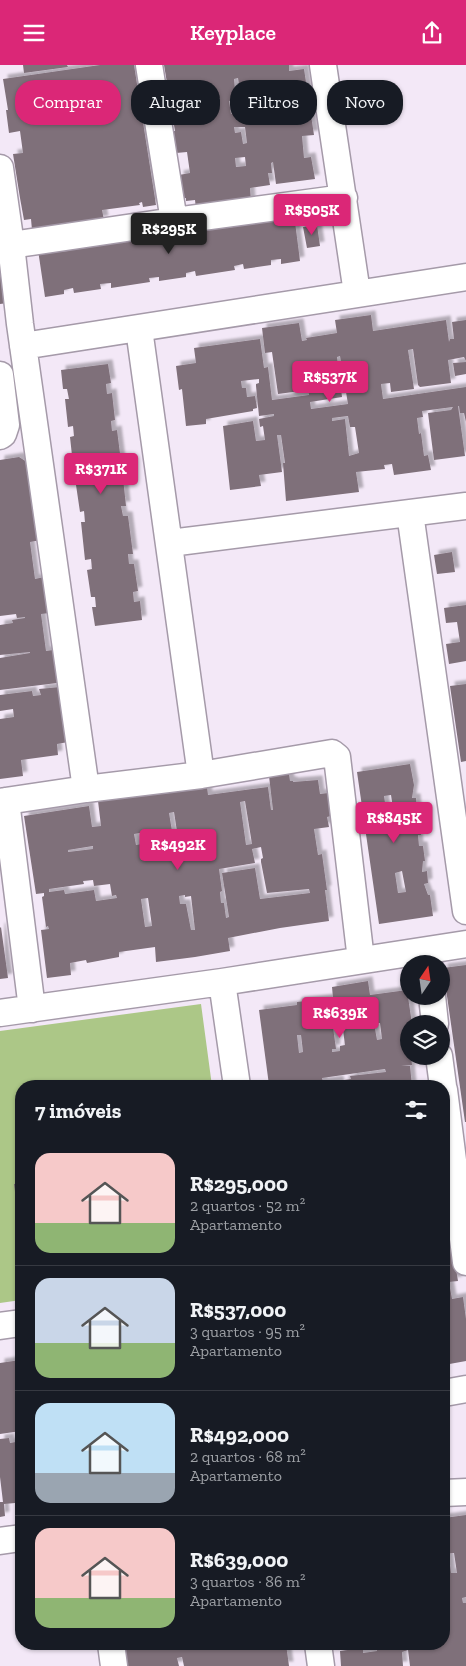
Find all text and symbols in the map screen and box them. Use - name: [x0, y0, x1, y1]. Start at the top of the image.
- icon: menu: [20, 19, 48, 47]
- text: Keyplace: [190, 19, 276, 46]
- icon: share: [418, 19, 446, 47]
- chip: Comprar: [15, 80, 121, 125]
- chip: Alugar: [131, 80, 220, 125]
- chip: Filtros: [230, 80, 317, 125]
- chip: Novo: [327, 80, 403, 125]
- pin: R$505K: [271, 193, 353, 236]
- text: R$505K: [285, 200, 339, 219]
- pin: R$295K: [128, 213, 210, 255]
- text: R$295K: [142, 219, 196, 238]
- pin: R$537K: [289, 361, 371, 403]
- text: R$537K: [303, 367, 357, 386]
- pin: R$371K: [60, 453, 142, 495]
- text: R$371K: [75, 459, 127, 478]
- pin: R$845K: [353, 801, 435, 844]
- text: R$845K: [367, 808, 421, 827]
- pin: R$492K: [137, 829, 219, 871]
- text: R$492K: [150, 835, 206, 854]
- north arrow: [400, 955, 450, 1005]
- map controls: [400, 955, 450, 1065]
- pin: R$639K: [299, 997, 381, 1039]
- text: R$639K: [313, 1003, 367, 1022]
- button: layers: [400, 1015, 450, 1065]
- icon: filters: [402, 1096, 430, 1124]
- text: 7 imóveis: [35, 1098, 121, 1123]
- text: R$295,000: [190, 1171, 288, 1196]
- icon: home: [75, 1173, 135, 1233]
- text: 2 quartos · 52 m²: [190, 1196, 305, 1215]
- text: Apartamento: [190, 1215, 282, 1234]
- text: R$537,000: [190, 1297, 286, 1322]
- icon: home: [75, 1298, 135, 1358]
- text: 3 quartos · 95 m²: [190, 1322, 305, 1341]
- text: Apartamento: [190, 1341, 282, 1360]
- text: R$492,000: [190, 1422, 289, 1447]
- icon: home: [75, 1423, 135, 1483]
- text: 2 quartos · 68 m²: [190, 1447, 306, 1466]
- text: Apartamento: [190, 1466, 282, 1485]
- text: R$639,000: [190, 1547, 288, 1572]
- icon: home: [75, 1548, 135, 1608]
- text: 3 quartos · 86 m²: [190, 1572, 305, 1591]
- text: Apartamento: [190, 1591, 282, 1610]

